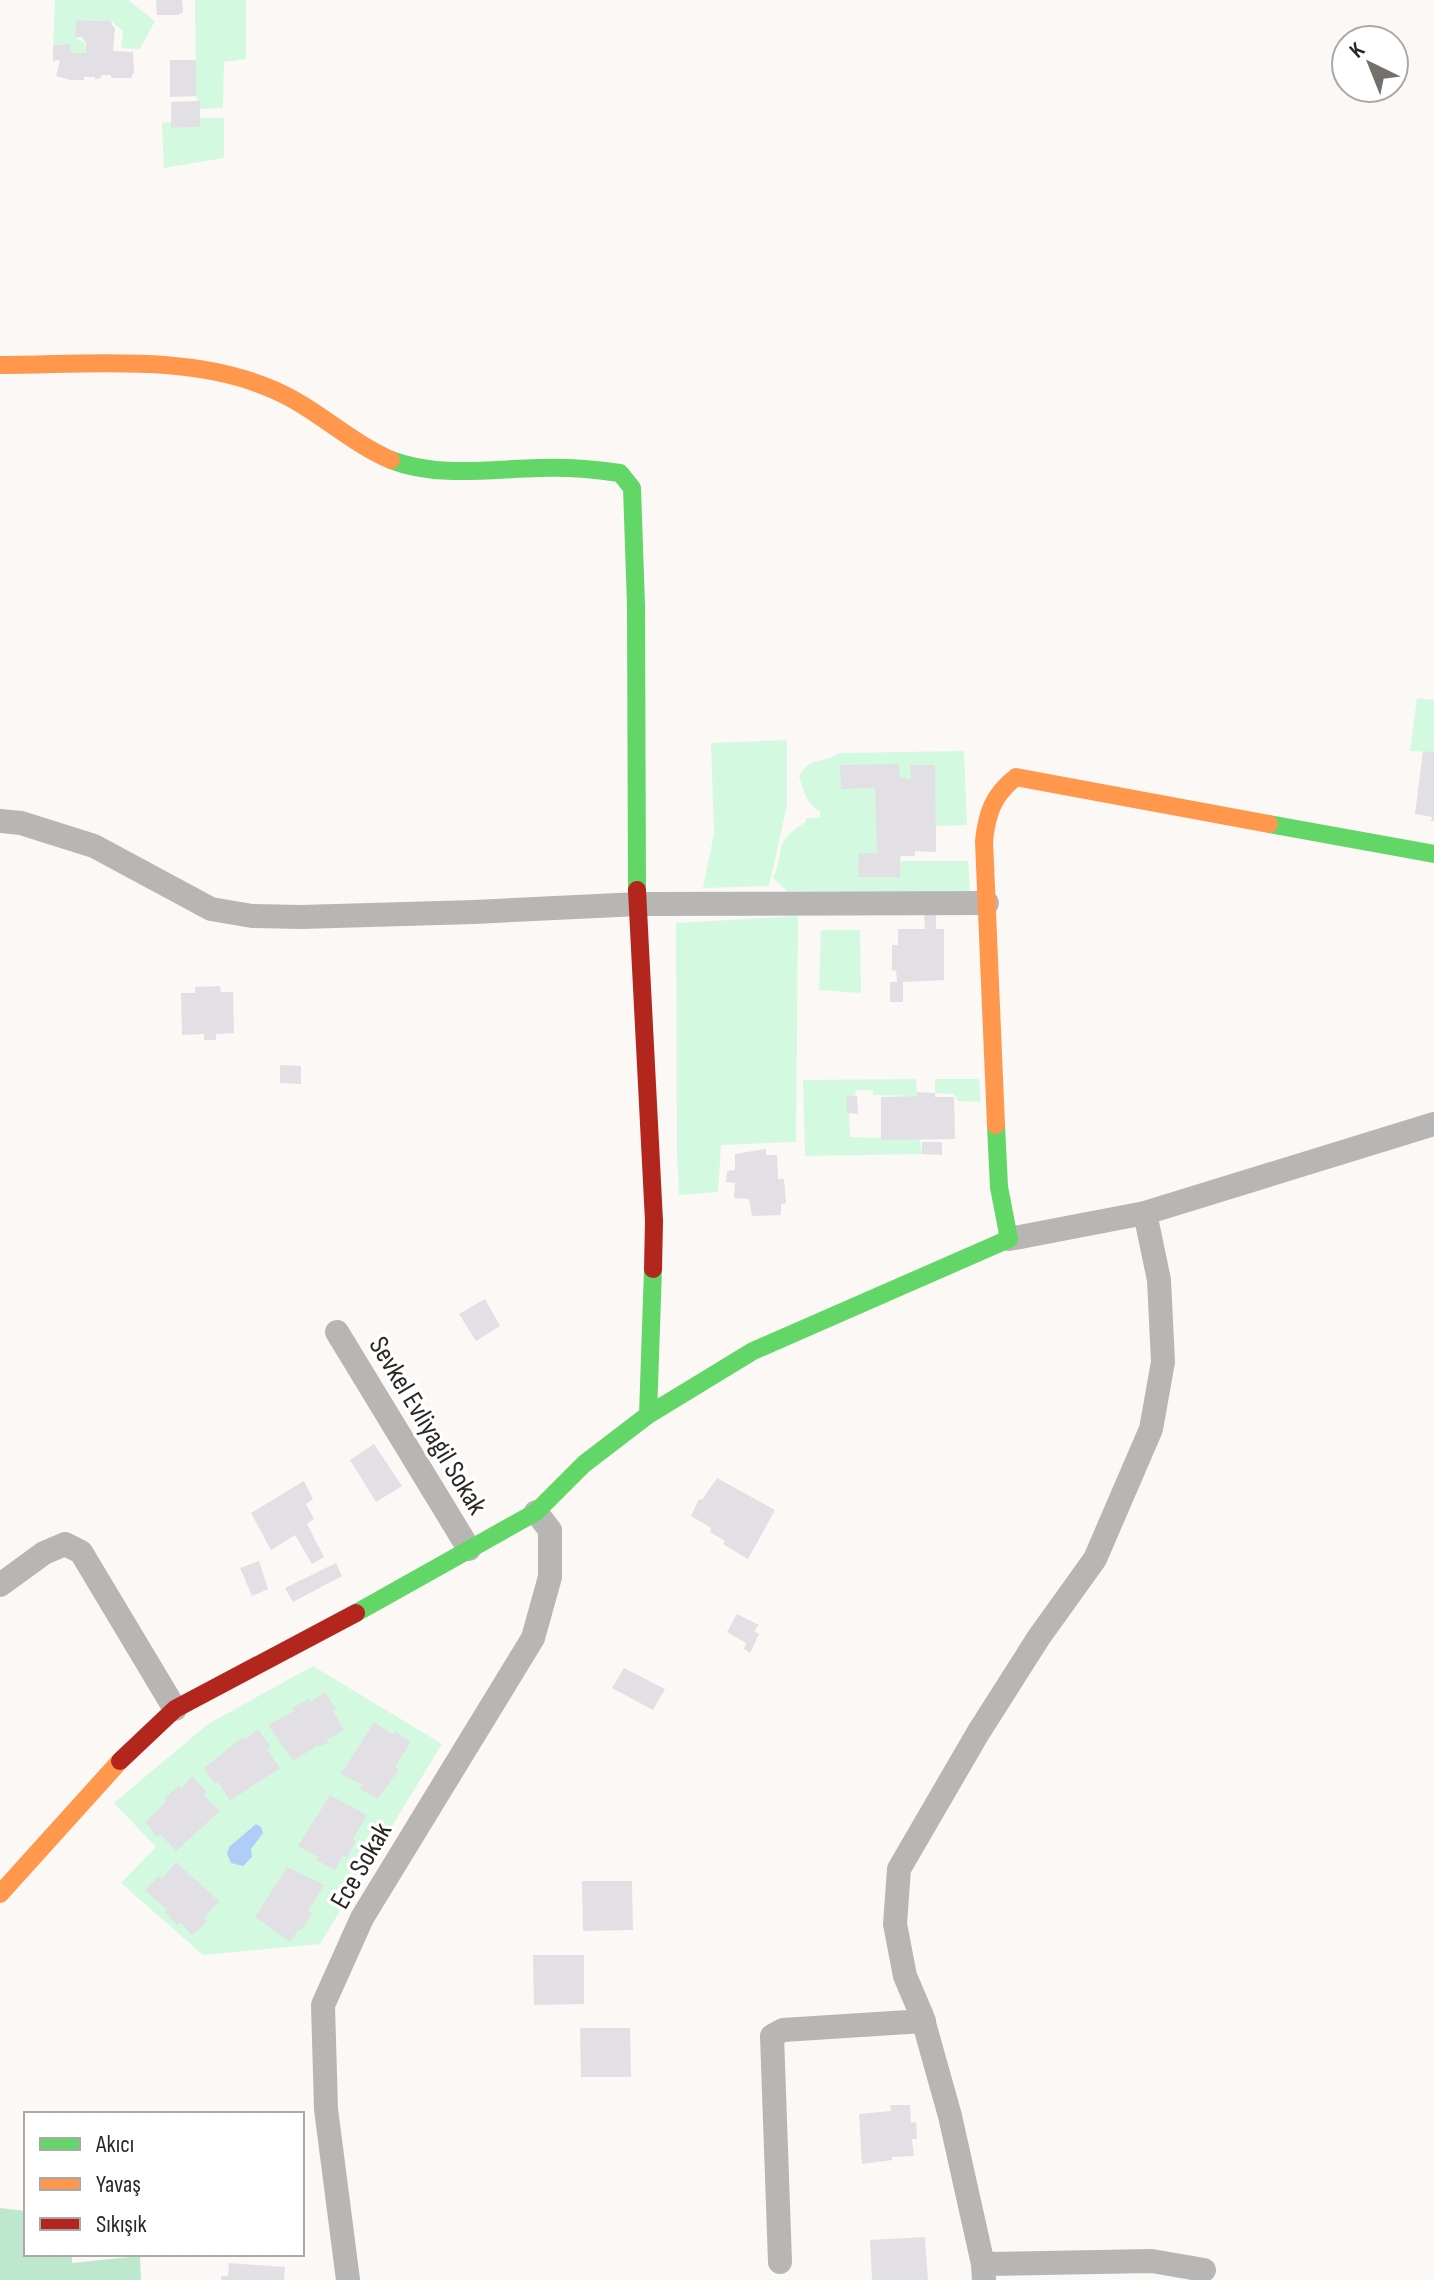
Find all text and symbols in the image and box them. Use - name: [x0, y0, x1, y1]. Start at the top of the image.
- north arrow: [1330, 24, 1410, 104]
- text: K: [1344, 37, 1371, 64]
- street label: Sevkel Evliyagil Sokak: [362, 1331, 494, 1521]
- street label: Ece Sokak: [324, 1817, 399, 1915]
- legend: [24, 2112, 304, 2256]
- text: Akıcı: [95, 2130, 134, 2159]
- text: Yavaş: [96, 2170, 141, 2199]
- text: Sıkışık: [96, 2210, 147, 2239]

